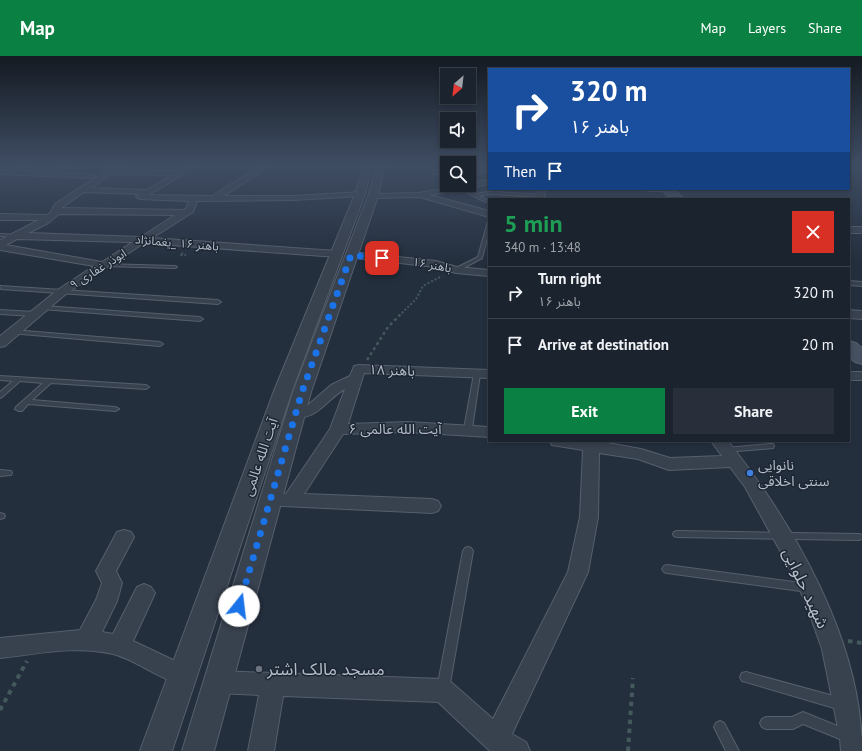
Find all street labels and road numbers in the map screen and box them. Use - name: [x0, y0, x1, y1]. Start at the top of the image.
- street label: باهنر ۱۶ _یغمانژاد: [135, 231, 220, 254]
- street label: ابوذر غفاری ۹: [67, 245, 129, 292]
- street label: باهنر ۱۶: [411, 254, 453, 275]
- street label: باهنر ۱۸: [369, 360, 416, 380]
- street label: آیت الله عالمی: [238, 415, 282, 498]
- street label: آیت الله عالمی ۶: [348, 420, 442, 438]
- street label: شهید حلوایی: [778, 544, 834, 632]

